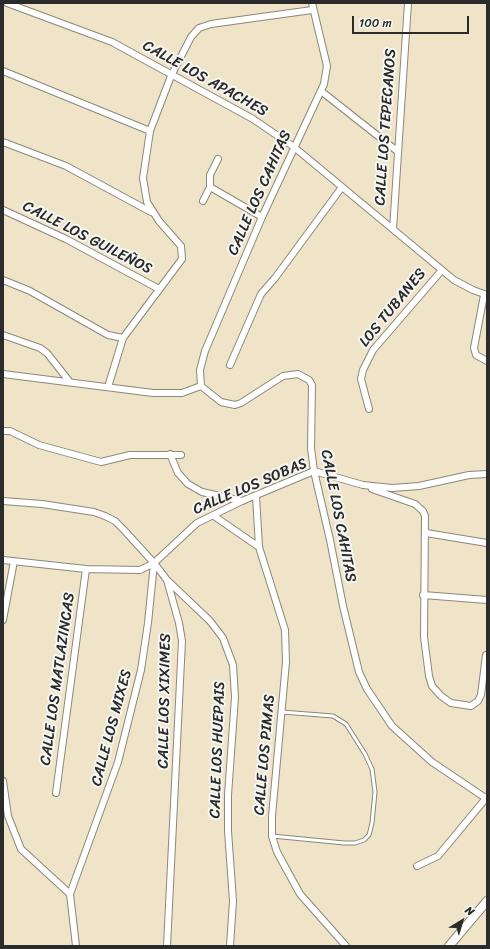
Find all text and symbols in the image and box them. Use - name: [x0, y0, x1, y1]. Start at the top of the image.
- scale bar: [354, 8, 471, 34]
- text: 100 m: [359, 12, 392, 34]
- street label: CALLE LOS APACHES: [139, 37, 271, 121]
- street label: CALLE LOS TEPECANOS: [372, 48, 400, 206]
- street label: CALLE LOS CAHITAS: [224, 128, 296, 258]
- street label: CALLE LOS GUILEÑOS: [19, 198, 155, 278]
- street label: LOS TUBANES: [356, 265, 430, 351]
- street label: CALLE LOS CAHITAS: [316, 448, 360, 584]
- street label: CALLE LOS SOBAS: [190, 455, 310, 519]
- street label: CALLE LOS MATLAZINCAS: [37, 591, 79, 767]
- street label: CALLE LOS XIXIMES: [155, 633, 175, 769]
- street label: CALLE LOS MIXES: [88, 668, 136, 788]
- street label: CALLE LOS HUEPAIS: [207, 681, 229, 819]
- street label: CALLE LOS PIMAS: [251, 694, 279, 816]
- north arrow: [442, 901, 482, 941]
- text: N: [461, 901, 479, 921]

